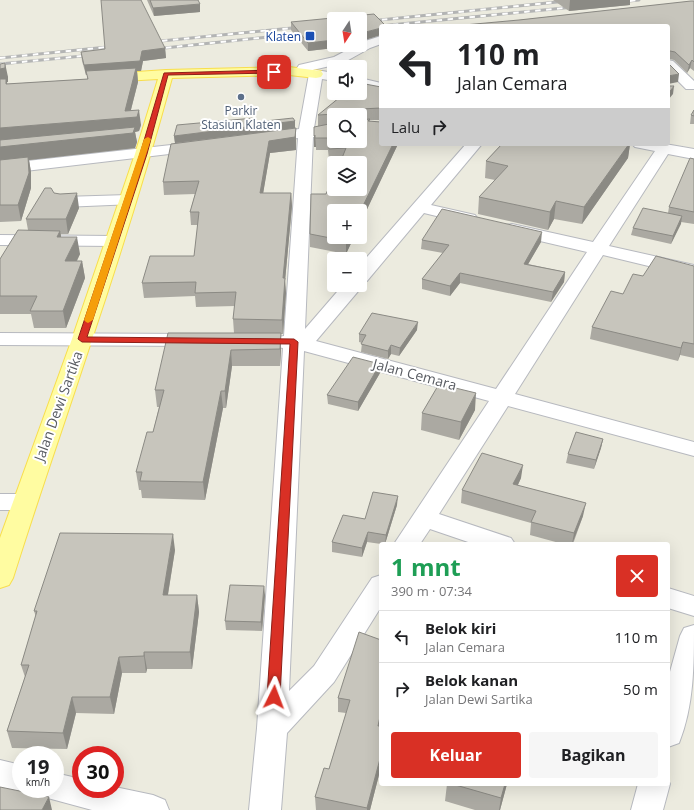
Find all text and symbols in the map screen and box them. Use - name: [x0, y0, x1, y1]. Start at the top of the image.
- north arrow: [327, 12, 367, 52]
- map controls: [327, 12, 367, 292]
- place label: Klaten: [266, 28, 301, 45]
- marker: Klaten: [304, 30, 316, 42]
- text: 110 m: [457, 35, 540, 73]
- icon: left: [391, 40, 443, 92]
- pin: [257, 55, 291, 89]
- button: sound: [327, 60, 367, 100]
- icon: arrive: [263, 61, 285, 83]
- text: Jalan Cemara: [457, 71, 568, 95]
- marker: Parkir Stasiun Klaten: [236, 92, 246, 102]
- place label: Parkir Stasiun Klaten: [201, 102, 281, 133]
- button: search: [327, 108, 367, 148]
- icon: right: [428, 116, 450, 138]
- text: Lalu: [391, 117, 420, 137]
- button: layers: [327, 156, 367, 196]
- button: +: [327, 204, 367, 244]
- button: −: [327, 252, 367, 292]
- street label: Jalan Dewi Sartika: [29, 348, 87, 466]
- street label: Jalan Cemara: [369, 353, 459, 394]
- text: 1 mnt: [391, 550, 461, 583]
- button: close: [616, 555, 658, 597]
- text: 390 m · 07:34: [391, 582, 472, 600]
- text: Belok kiri: [425, 618, 496, 638]
- icon: left: [391, 626, 413, 648]
- text: 110 m: [614, 627, 658, 647]
- text: Jalan Cemara: [425, 638, 505, 656]
- text: Belok kanan: [425, 670, 518, 690]
- position arrow: [253, 676, 295, 718]
- icon: right: [391, 678, 413, 700]
- text: 50 m: [623, 679, 658, 699]
- text: Jalan Dewi Sartika: [425, 690, 533, 708]
- button: Keluar: [391, 732, 521, 778]
- button: Bagikan: [529, 732, 658, 778]
- speed limit sign: 30: [72, 746, 124, 798]
- text: 19: [27, 753, 49, 780]
- text: km/h: [26, 775, 50, 789]

